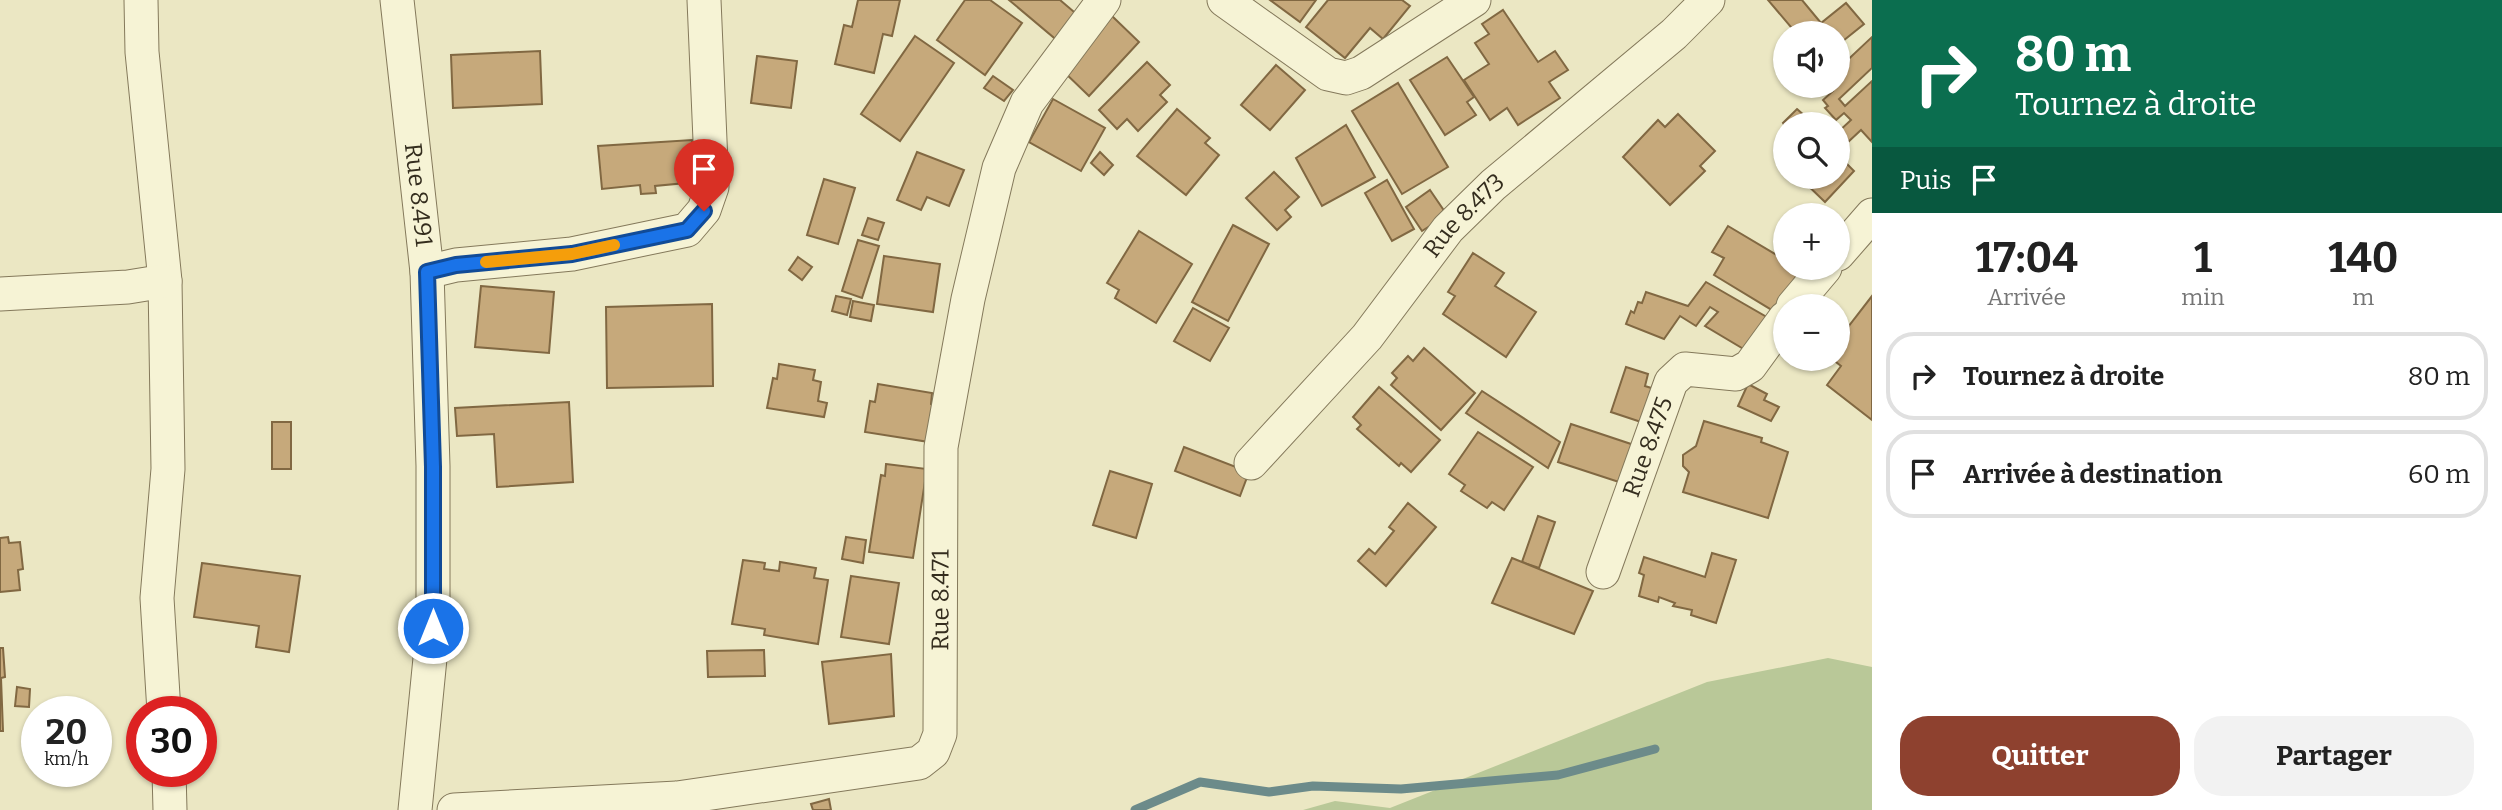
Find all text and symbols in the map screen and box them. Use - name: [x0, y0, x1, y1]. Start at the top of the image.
- map controls: [1773, 21, 1850, 371]
- button: sound: [1773, 21, 1850, 98]
- text: 80 m: [2015, 25, 2131, 84]
- icon: right: [1900, 28, 1991, 119]
- text: Tournez à droite: [2015, 85, 2257, 123]
- button: search: [1773, 112, 1850, 189]
- pin: [674, 139, 734, 211]
- street label: Rue 8.491: [399, 142, 438, 248]
- icon: arrive: [685, 150, 723, 188]
- icon: arrive: [1965, 161, 2003, 199]
- text: Puis: [1900, 165, 1951, 196]
- street label: Rue 8.473: [1418, 168, 1510, 263]
- button: +: [1773, 203, 1850, 280]
- text: 17:04: [1975, 233, 2078, 283]
- text: 1: [2194, 233, 2212, 283]
- text: 140: [2328, 233, 2399, 283]
- text: Arrivée: [1987, 283, 2066, 311]
- text: min: [2181, 283, 2225, 311]
- text: m: [2352, 283, 2374, 311]
- button: −: [1773, 294, 1850, 371]
- icon: right: [1904, 357, 1942, 395]
- text: Tournez à droite: [1963, 361, 2164, 392]
- text: 80 m: [2408, 361, 2470, 392]
- street label: Rue 8.475: [1617, 393, 1679, 501]
- icon: arrive: [1904, 455, 1942, 493]
- text: Arrivée à destination: [1963, 459, 2222, 490]
- text: 60 m: [2408, 459, 2470, 490]
- street label: Rue 8.471: [926, 549, 955, 651]
- position arrow: [396, 591, 470, 665]
- speed limit sign: 30: [126, 696, 217, 787]
- text: 20: [46, 711, 87, 753]
- button: Quitter: [1900, 716, 2180, 796]
- button: Partager: [2194, 716, 2474, 796]
- text: km/h: [44, 748, 89, 770]

